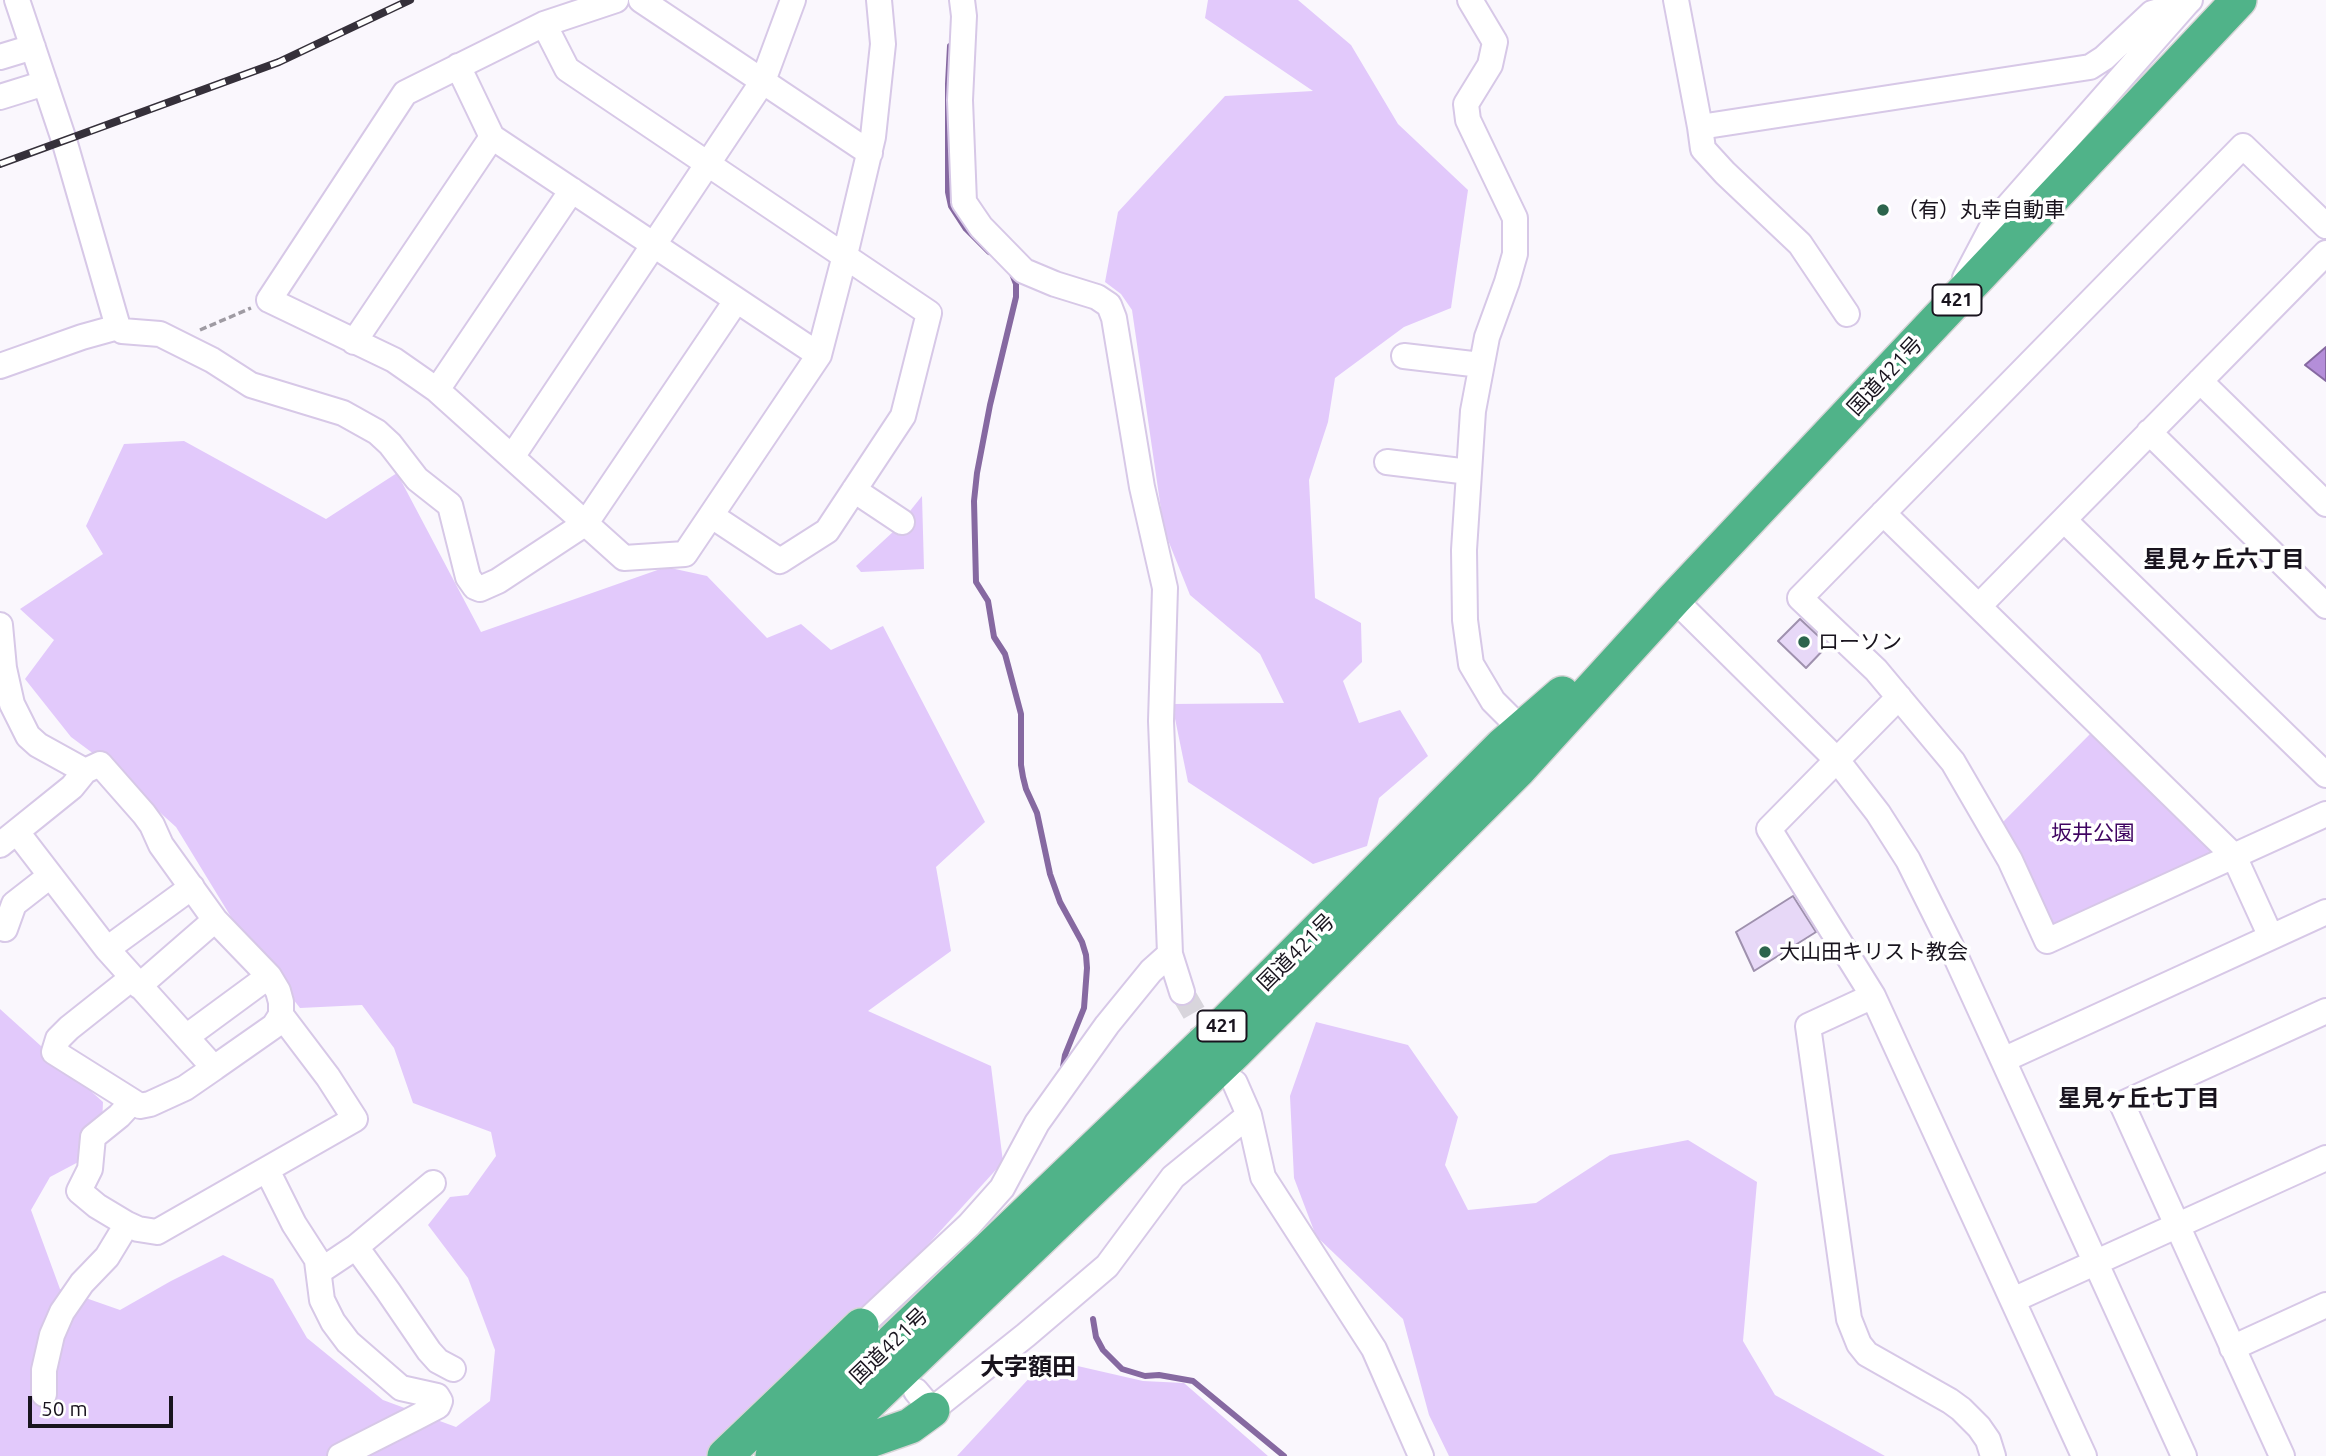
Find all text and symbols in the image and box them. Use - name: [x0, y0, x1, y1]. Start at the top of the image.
- place label: （有）丸幸自動車: [1897, 197, 2065, 223]
- marker: （有）丸幸自動車: [1875, 202, 1891, 218]
- road number: 421: [1932, 284, 1982, 316]
- street label: 国道421号: [1842, 331, 1928, 421]
- district label: 星見ヶ丘六丁目: [2144, 545, 2304, 573]
- place label: ローソン: [1818, 629, 1902, 655]
- marker: ローソン: [1796, 634, 1812, 650]
- park label: 坂井公園: [2051, 820, 2135, 846]
- street label: 国道421号: [1252, 908, 1340, 996]
- place label: 大山田キリスト教会: [1779, 939, 1968, 965]
- marker: 大山田キリスト教会: [1757, 944, 1773, 960]
- road number: 421: [1198, 1010, 1246, 1042]
- district label: 星見ヶ丘七丁目: [2059, 1084, 2219, 1112]
- street label: 国道421号: [845, 1303, 933, 1389]
- district label: 大字額田: [980, 1353, 1076, 1381]
- scale bar: [32, 1382, 177, 1426]
- text: 50 m: [41, 1396, 88, 1420]

